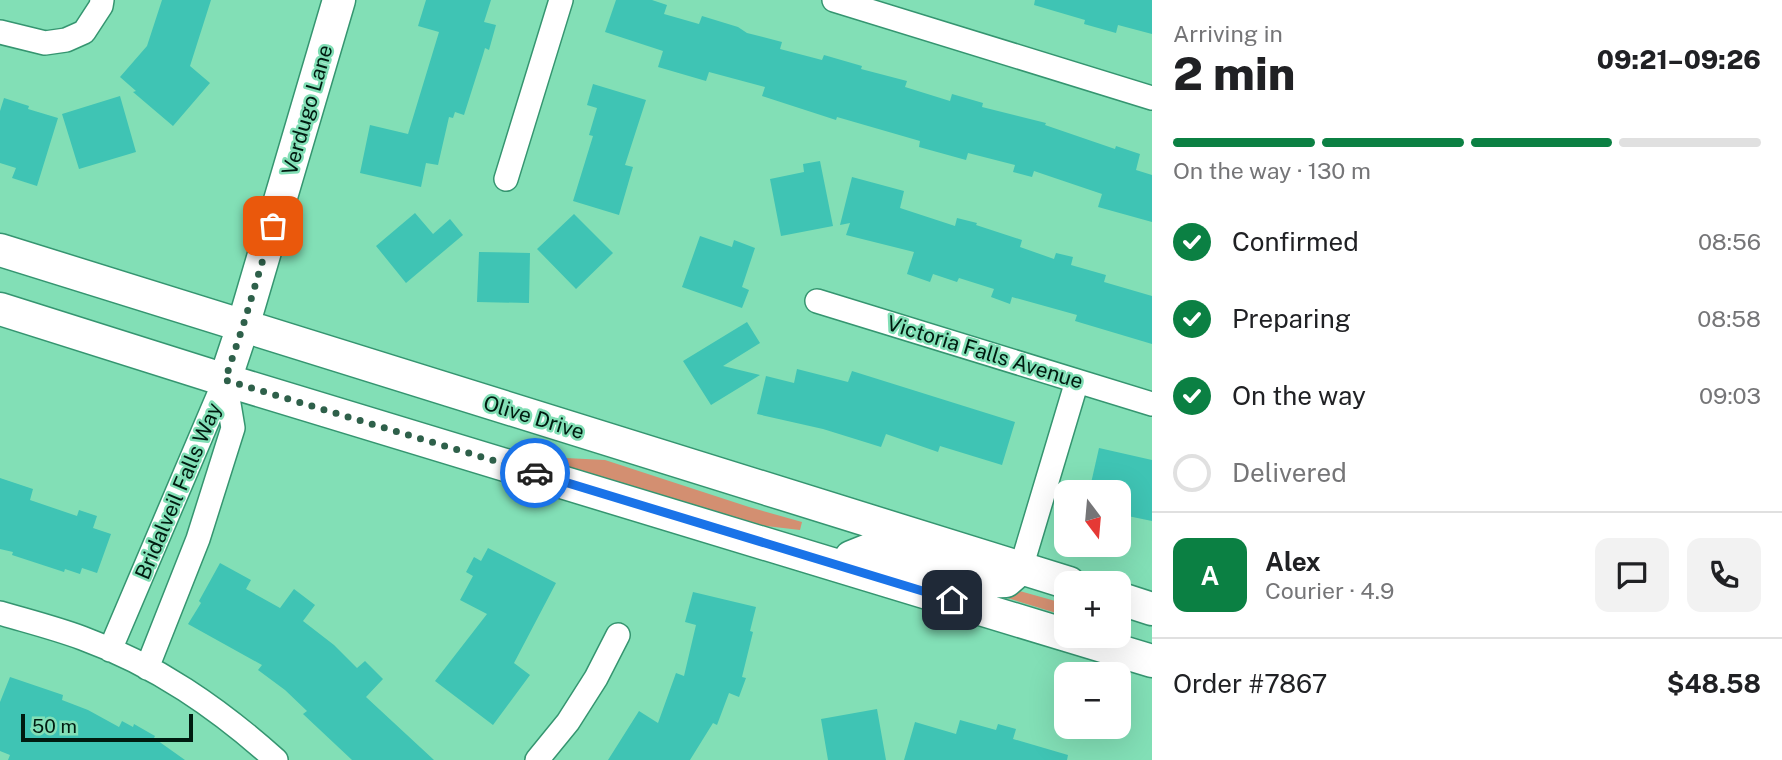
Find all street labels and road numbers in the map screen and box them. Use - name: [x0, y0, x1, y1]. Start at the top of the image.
- street label: Verdugo Lane: [276, 42, 338, 178]
- street label: Victoria Falls Avenue: [884, 310, 1086, 394]
- street label: Olive Drive: [481, 390, 587, 444]
- street label: Bridalveil Falls Way: [129, 399, 227, 583]

